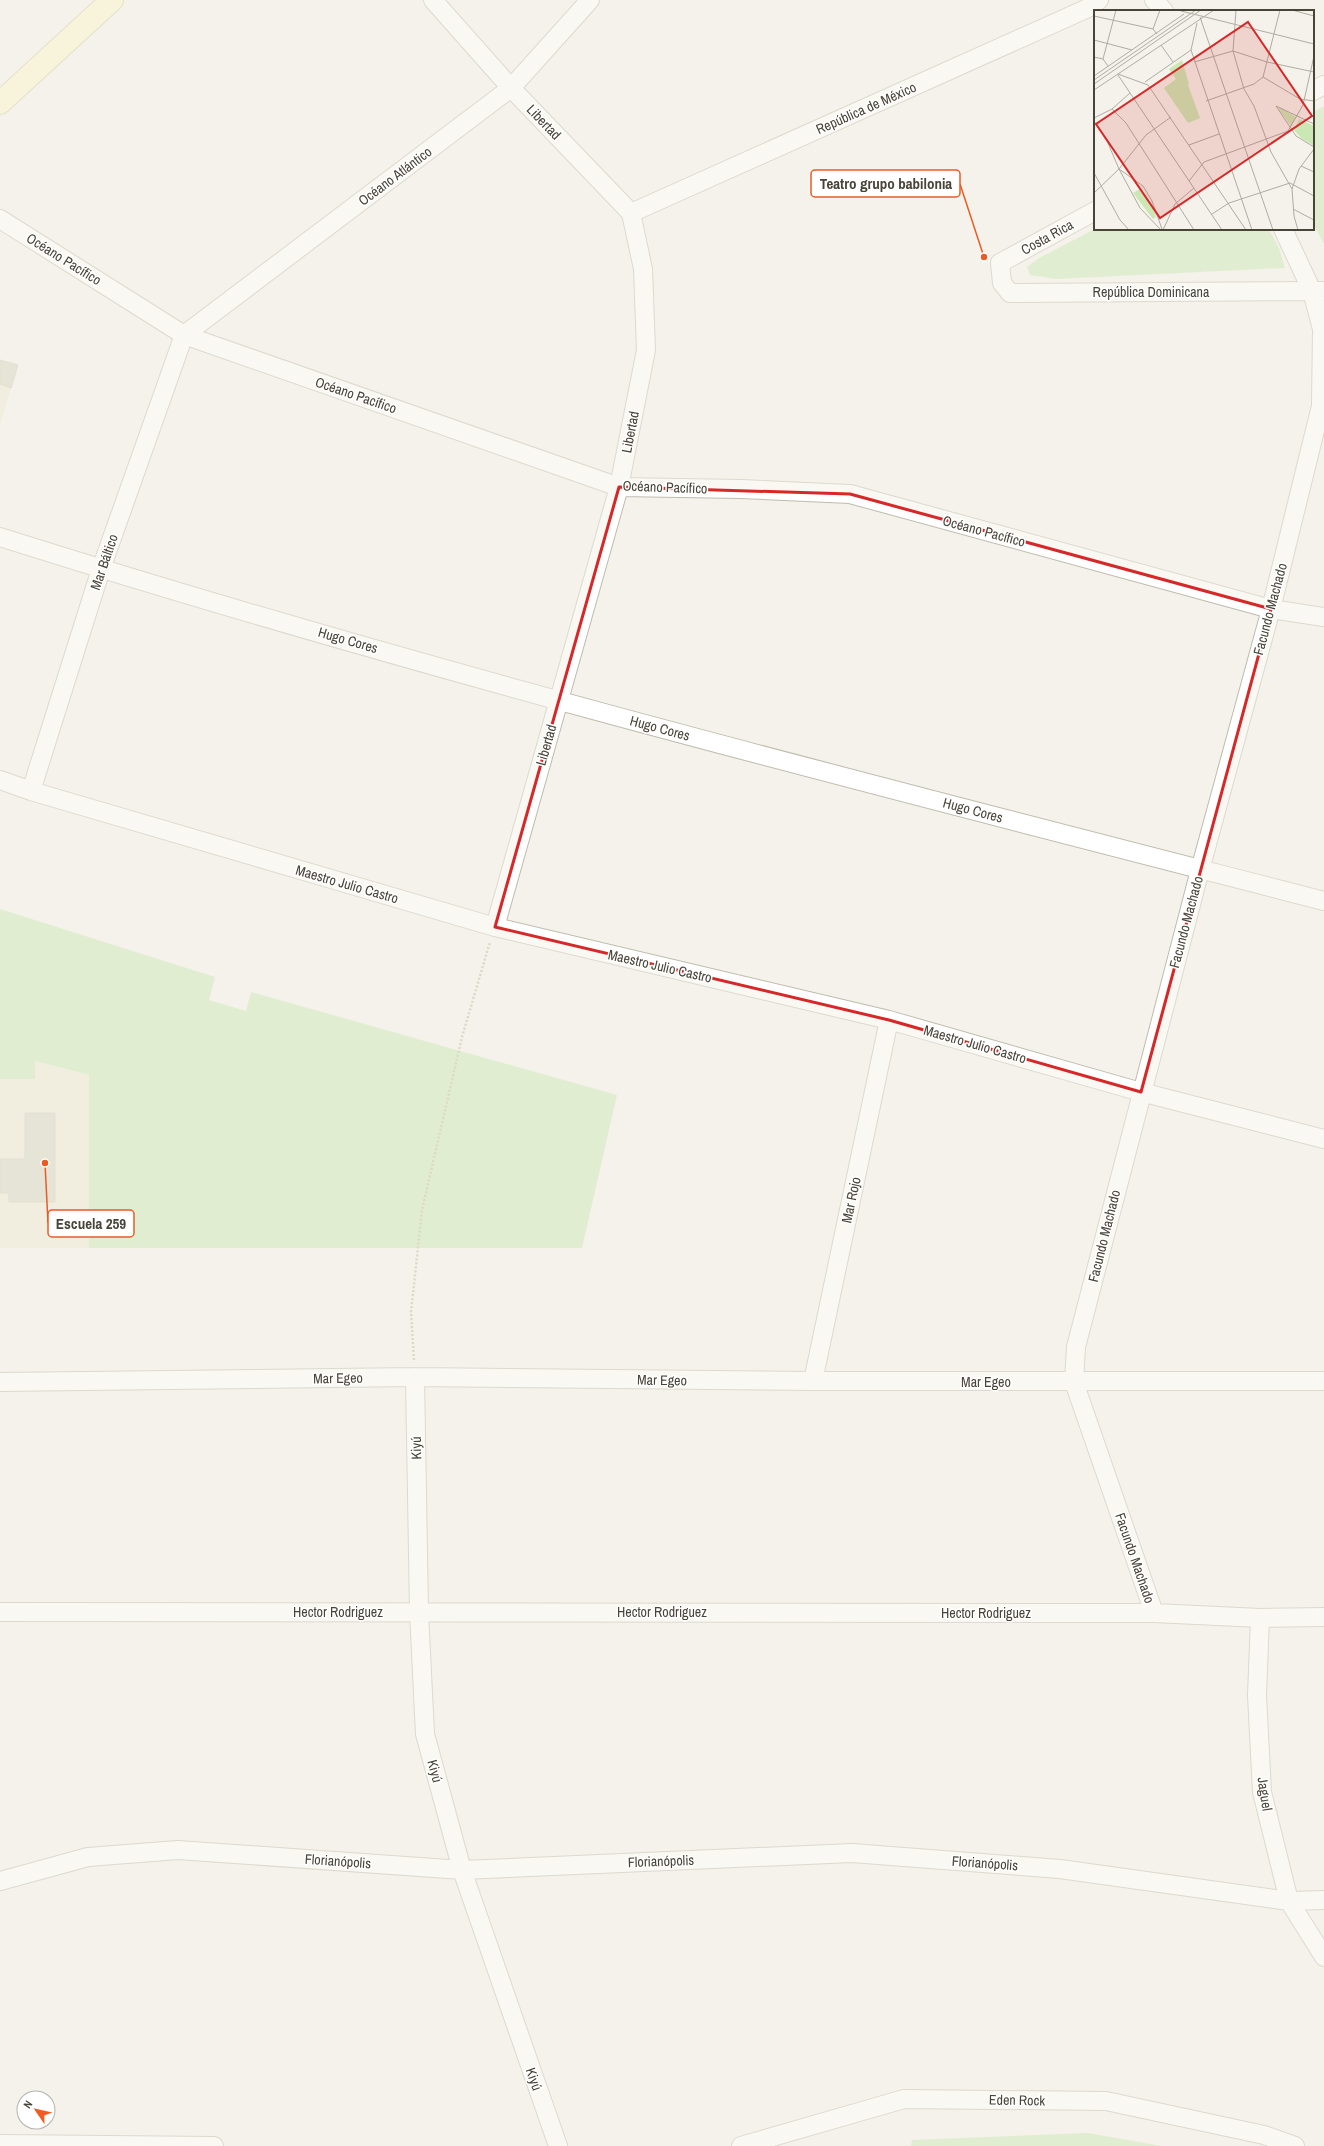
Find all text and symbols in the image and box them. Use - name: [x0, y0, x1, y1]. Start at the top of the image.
- inset map: [1094, 10, 1314, 230]
- street label: República de México: [813, 78, 919, 138]
- street label: Libertad: [523, 101, 565, 143]
- street label: Océano Atlántico: [355, 142, 435, 210]
- callout: Teatro grupo babilonia: [811, 170, 960, 197]
- text: Teatro grupo babilonia: [820, 173, 952, 194]
- street label: Costa Rica: [1018, 215, 1077, 259]
- street label: Océano Pacífico: [23, 229, 105, 289]
- street label: República Dominicana: [1093, 283, 1210, 301]
- street label: Océano Pacífico: [313, 373, 399, 417]
- street label: Libertad: [617, 410, 643, 454]
- street label: Océano Pacífico: [622, 477, 708, 497]
- street label: Océano Pacífico: [941, 511, 1027, 551]
- street label: Mar Báltico: [86, 532, 122, 592]
- street label: Facundo Machado: [1249, 561, 1291, 657]
- street label: Hugo Cores: [316, 623, 380, 657]
- street label: Hugo Cores: [628, 711, 692, 745]
- street label: Libertad: [532, 722, 560, 768]
- street label: Hugo Cores: [941, 793, 1005, 827]
- street label: Maestro Julio Castro: [294, 861, 400, 907]
- street label: Facundo Machado: [1165, 874, 1207, 970]
- street label: Maestro Julio Castro: [606, 945, 714, 987]
- street label: Maestro Julio Castro: [922, 1021, 1028, 1067]
- street label: Mar Rojo: [837, 1175, 865, 1225]
- street label: Facundo Machado: [1084, 1188, 1124, 1284]
- callout: Escuela 259: [48, 1210, 134, 1237]
- text: Escuela 259: [56, 1213, 126, 1234]
- street label: Mar Egeo: [313, 1369, 363, 1387]
- street label: Mar Egeo: [637, 1371, 687, 1389]
- street label: Mar Egeo: [961, 1373, 1011, 1391]
- street label: Kiyú: [407, 1436, 425, 1460]
- street label: Facundo Machado: [1111, 1510, 1159, 1606]
- street label: Hector Rodriguez: [293, 1603, 383, 1621]
- street label: Hector Rodriguez: [617, 1603, 707, 1621]
- street label: Hector Rodriguez: [941, 1604, 1031, 1622]
- street label: Kiyú: [423, 1758, 447, 1784]
- street label: Jaguel: [1253, 1776, 1277, 1812]
- street label: Florianópolis: [304, 1850, 372, 1872]
- street label: Florianópolis: [628, 1851, 695, 1871]
- street label: Florianópolis: [951, 1852, 1019, 1874]
- street label: Kiyú: [522, 2065, 546, 2093]
- north arrow: [16, 2090, 56, 2130]
- street label: Eden Rock: [989, 2091, 1045, 2109]
- text: N: [20, 2098, 35, 2111]

